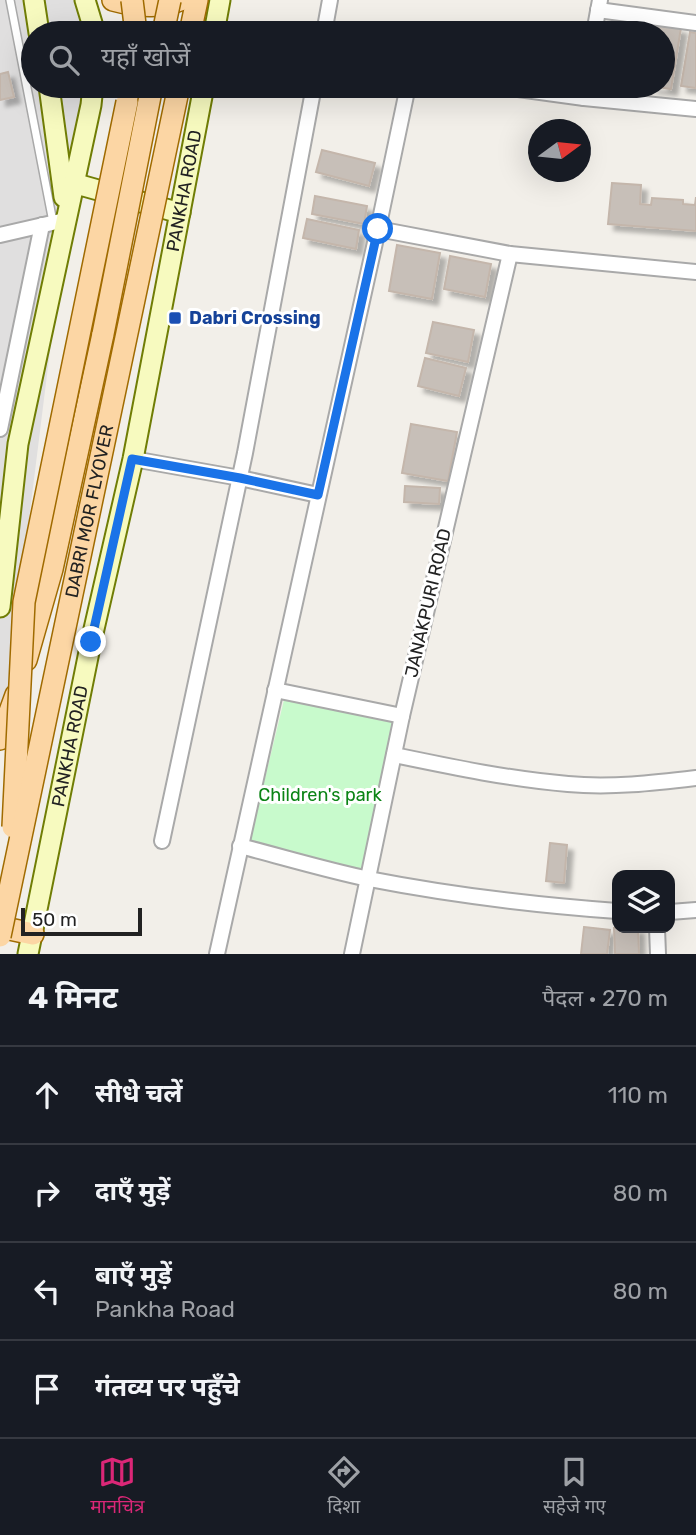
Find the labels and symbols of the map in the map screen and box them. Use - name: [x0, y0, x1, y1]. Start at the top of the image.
- north arrow: [528, 119, 591, 182]
- street label: PANKHA ROAD: [162, 128, 206, 254]
- route start: [362, 213, 393, 244]
- place label: Dabri Crossing: [189, 307, 321, 329]
- marker: Dabri Crossing: [167, 310, 183, 326]
- street label: DABRI MOR FLYOVER: [61, 423, 118, 600]
- street label: JANAKPURI ROAD: [400, 526, 456, 680]
- route end: [75, 626, 106, 657]
- street label: PANKHA ROAD: [47, 684, 93, 809]
- park label: Children's park: [258, 784, 382, 806]
- scale bar: [21, 905, 142, 937]

